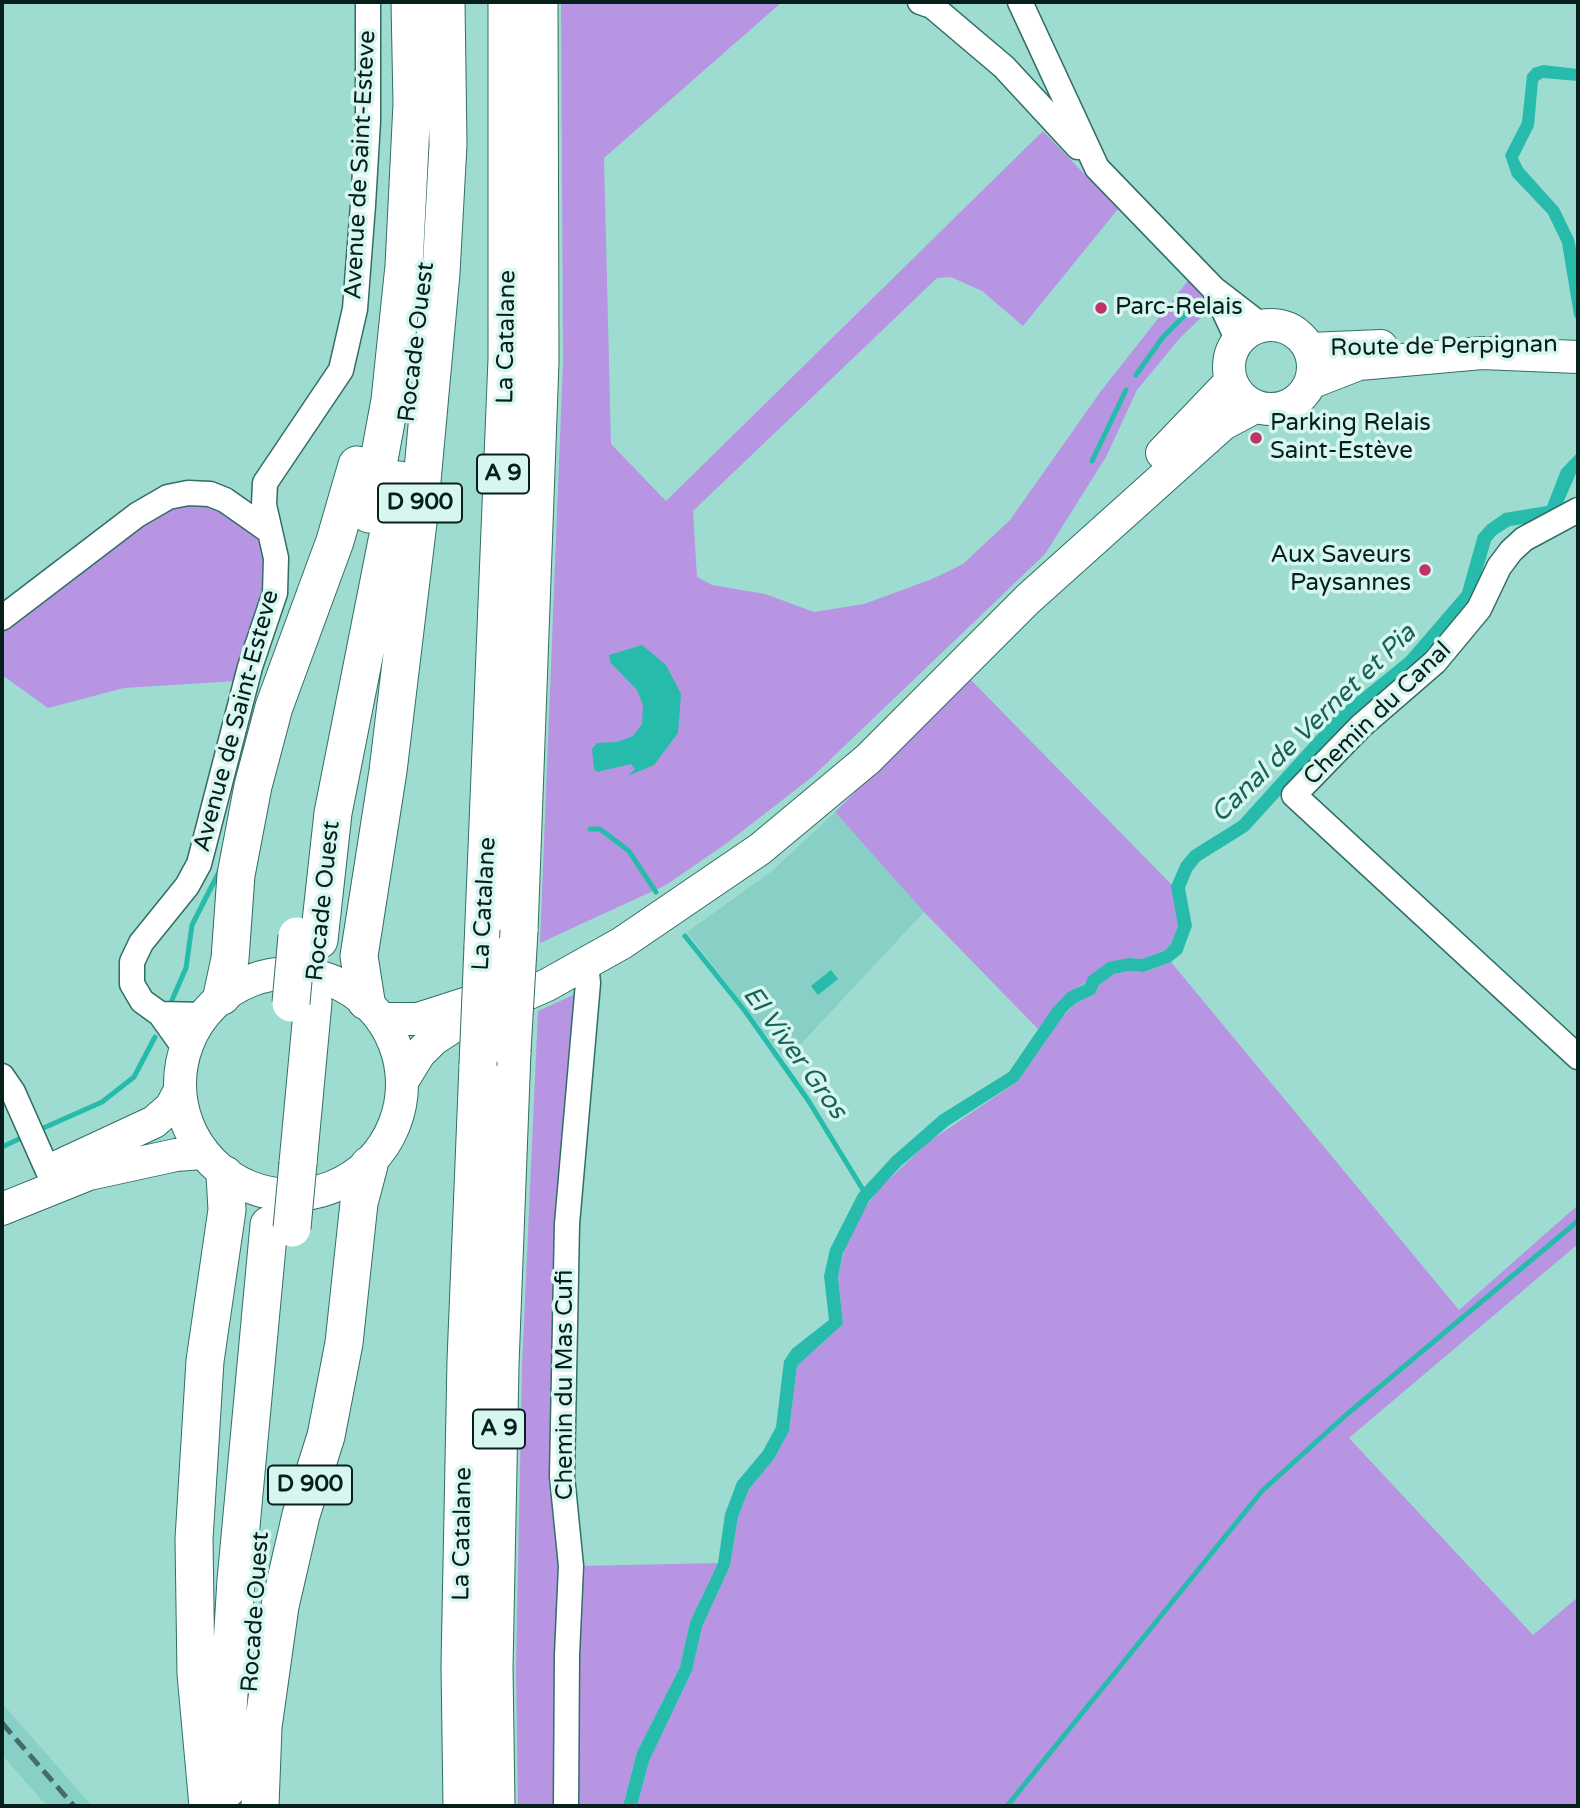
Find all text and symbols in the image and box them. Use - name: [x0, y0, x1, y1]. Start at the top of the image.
- street label: Avenue de Saint-Esteve: [340, 30, 382, 300]
- street label: Rocade Ouest: [393, 260, 441, 424]
- street label: La Catalane: [491, 270, 523, 404]
- place label: Parc-Relais: [1115, 294, 1243, 322]
- marker: Parc-Relais: [1093, 300, 1109, 316]
- street label: Route de Perpignan: [1330, 331, 1558, 363]
- place label: Parking Relais Saint-Estève: [1270, 410, 1431, 466]
- marker: Parking Relais Saint-Estève: [1248, 430, 1264, 446]
- road number: A 9: [477, 454, 529, 494]
- road number: D 900: [378, 484, 462, 523]
- place label: Aux Saveurs Paysannes: [1270, 542, 1411, 598]
- marker: Aux Saveurs Paysannes: [1417, 562, 1433, 578]
- street label: Avenue de Saint-Esteve: [188, 587, 286, 855]
- water label: Canal de Vernet et Pia: [1205, 618, 1423, 830]
- street label: Chemin du Canal: [1298, 636, 1458, 792]
- street label: Rocade Ouest: [301, 819, 347, 983]
- street label: La Catalane: [467, 836, 503, 972]
- water label: El Viver Gros: [735, 980, 853, 1126]
- street label: Chemin du Mas Cufi: [552, 1270, 580, 1500]
- road number: A 9: [473, 1410, 525, 1448]
- road number: D 900: [268, 1466, 352, 1504]
- street label: La Catalane: [447, 1467, 479, 1601]
- street label: Rocade Ouest: [236, 1531, 276, 1693]

